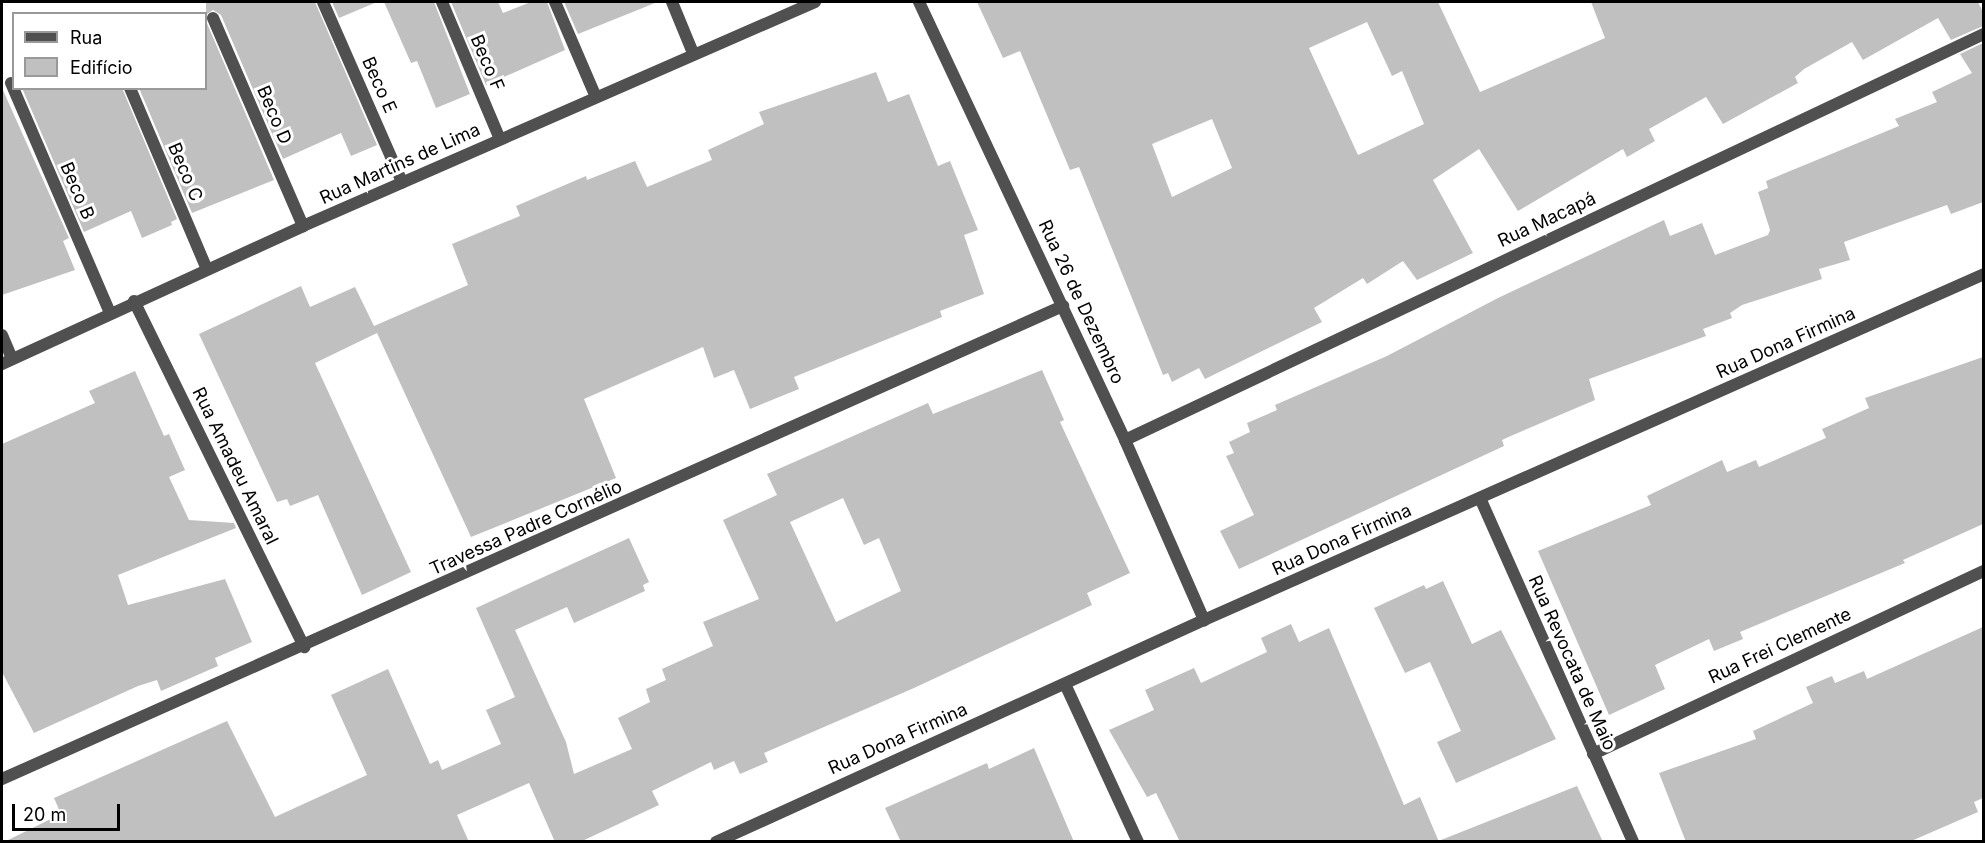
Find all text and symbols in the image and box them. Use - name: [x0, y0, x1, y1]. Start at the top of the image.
- legend: [12, 12, 207, 90]
- text: Rua: [70, 27, 102, 48]
- street label: Beco F: [466, 32, 508, 94]
- street label: Beco E: [357, 54, 401, 116]
- text: Edifício: [70, 57, 133, 78]
- street label: Beco D: [252, 83, 296, 147]
- street label: Rua Martins de Lima: [316, 119, 484, 209]
- street label: Beco C: [163, 139, 207, 205]
- street label: Beco B: [55, 159, 99, 223]
- street label: Rua Macapá: [1495, 188, 1599, 252]
- street label: Rua 26 de Dezembro: [1033, 216, 1129, 388]
- street label: Rua Dona Firmina: [1713, 303, 1859, 383]
- street label: Rua Amadeu Amaral: [187, 384, 283, 548]
- street label: Travessa Padre Cornélio: [427, 476, 625, 580]
- street label: Rua Dona Firmina: [1269, 500, 1415, 580]
- street label: Rua Revocata de Maio: [1524, 572, 1620, 754]
- street label: Rua Frei Clemente: [1705, 603, 1855, 689]
- street label: Rua Dona Firmina: [825, 699, 971, 779]
- scale bar: [15, 792, 123, 830]
- text: 20 m: [23, 804, 66, 825]

